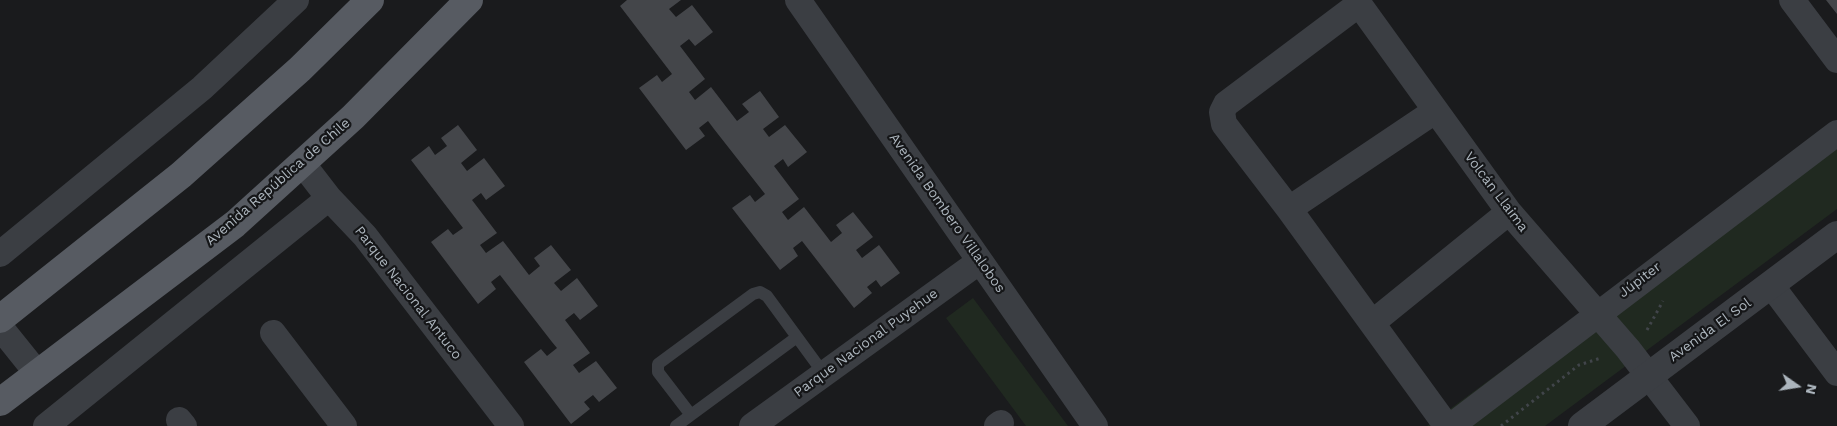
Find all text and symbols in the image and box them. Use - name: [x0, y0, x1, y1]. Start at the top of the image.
- street label: Avenida República de Chile: [202, 115, 354, 249]
- street label: Avenida Bombero Villalobos: [885, 130, 1009, 296]
- street label: Volcán Llaima: [1460, 149, 1532, 235]
- street label: Parque Nacional Antuco: [351, 223, 465, 363]
- street label: Júpiter: [1616, 259, 1664, 301]
- street label: Parque Nacional Puyehue: [791, 285, 941, 401]
- street label: Avenida El Sol: [1666, 295, 1754, 365]
- north arrow: [1772, 361, 1822, 411]
- text: N: [1803, 383, 1821, 396]

